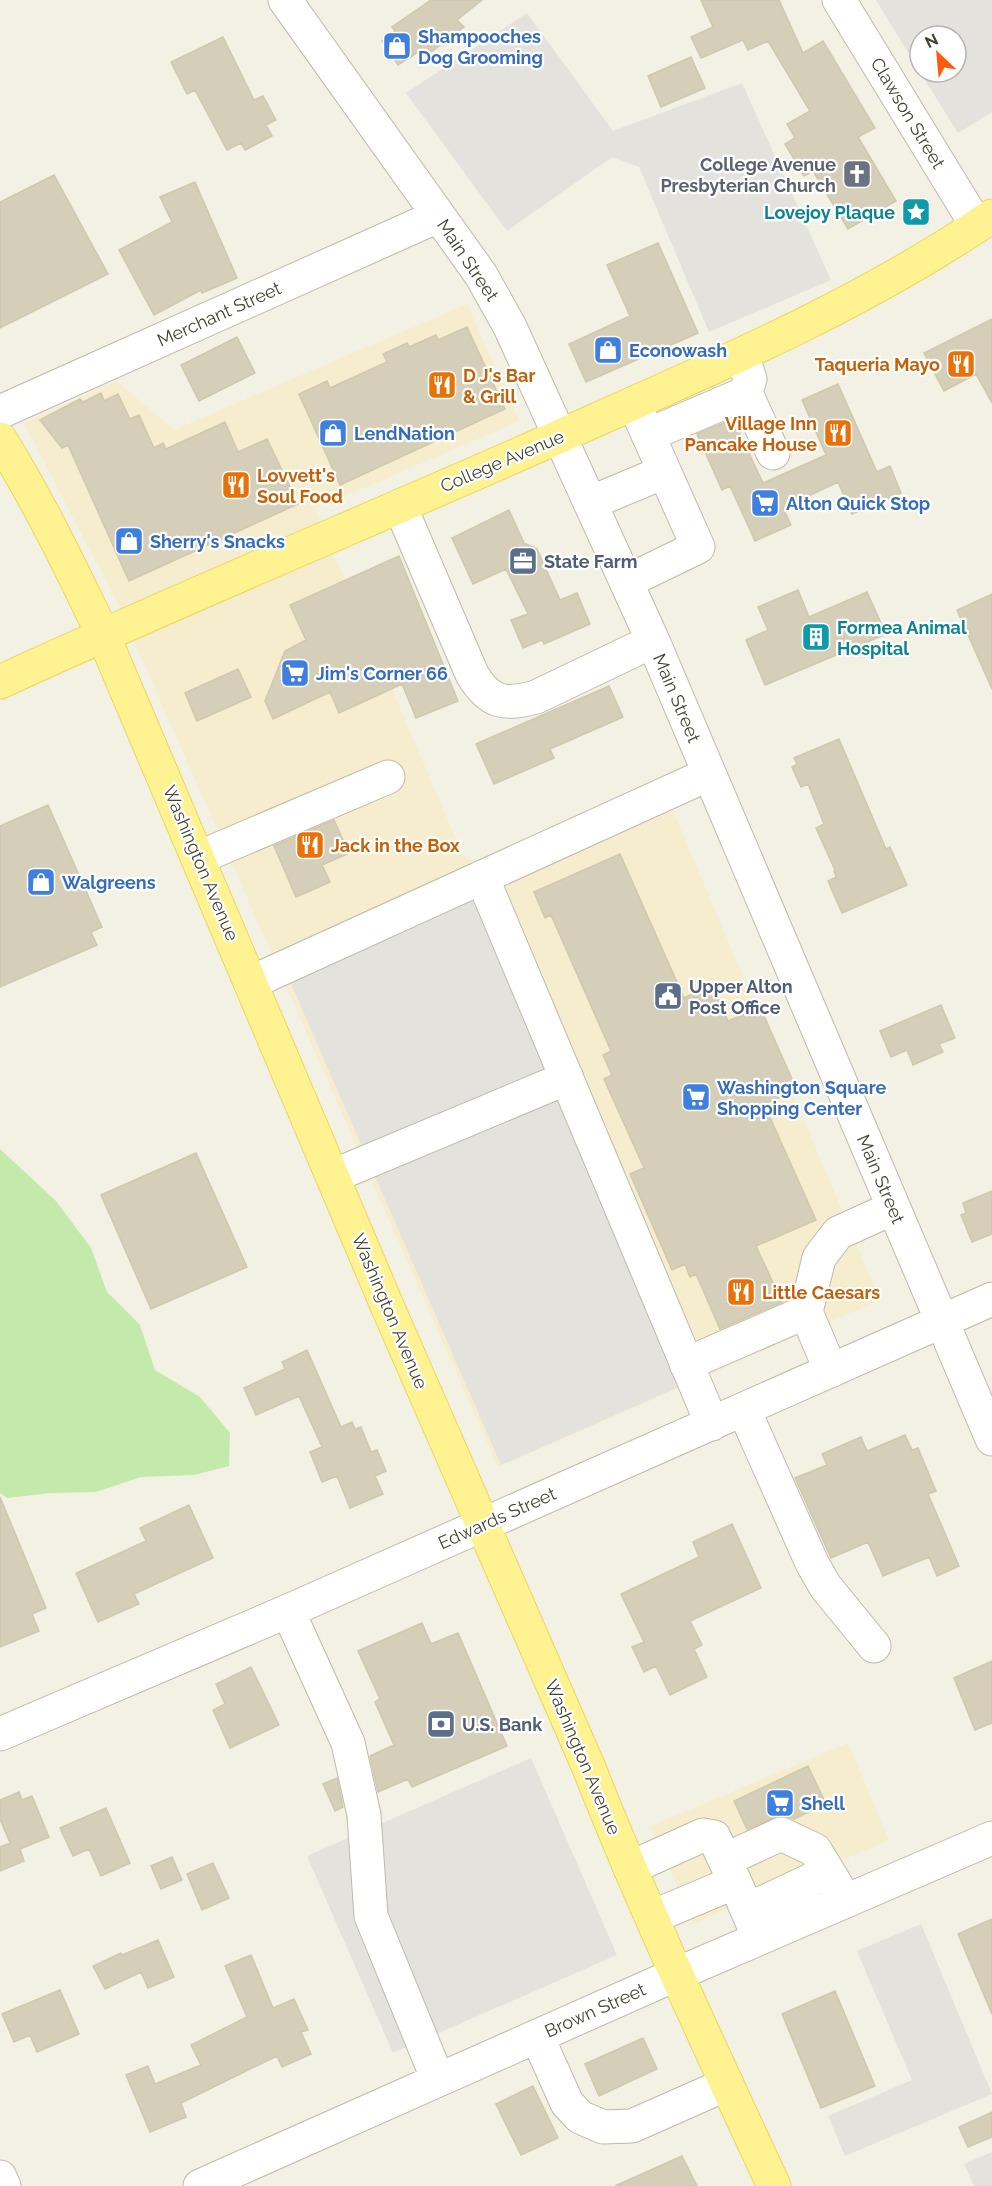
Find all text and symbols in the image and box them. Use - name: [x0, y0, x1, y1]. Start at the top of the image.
- north arrow: [908, 24, 968, 84]
- place label: Shampooches Dog Grooming: [418, 26, 543, 68]
- shop icon: Shampooches Dog Grooming: [381, 30, 413, 62]
- text: N: [922, 30, 941, 52]
- street label: Clawson Street: [867, 54, 949, 172]
- place label: College Avenue Presbyterian Church: [660, 154, 836, 196]
- church icon: College Avenue Presbyterian Church: [841, 158, 873, 190]
- place icon: Lovejoy Plaque: [900, 196, 932, 228]
- place label: Lovejoy Plaque: [764, 202, 895, 223]
- street label: Main Street: [433, 215, 503, 305]
- street label: Merchant Street: [154, 277, 284, 351]
- shop icon: Econowash: [592, 334, 624, 366]
- place label: Econowash: [629, 340, 727, 361]
- restaurant icon: Taqueria Mayo: [945, 348, 977, 380]
- place label: Taqueria Mayo: [815, 354, 940, 375]
- place label: D J's Bar & Grill: [463, 365, 535, 407]
- restaurant icon: D J's Bar & Grill: [426, 369, 458, 401]
- place label: Village Inn Pancake House: [685, 413, 817, 455]
- shop icon: LendNation: [317, 417, 349, 449]
- restaurant icon: Village Inn Pancake House: [822, 417, 854, 449]
- place label: LendNation: [354, 423, 455, 444]
- street label: College Avenue: [437, 425, 567, 497]
- place label: Lovvett's Soul Food: [257, 465, 343, 507]
- restaurant icon: Lovvett's Soul Food: [220, 469, 252, 501]
- supermarket icon: Alton Quick Stop: [749, 487, 781, 519]
- place label: Alton Quick Stop: [786, 493, 930, 514]
- shop icon: Sherry's Snacks: [113, 525, 145, 557]
- place label: Sherry's Snacks: [150, 531, 285, 552]
- office icon: State Farm: [507, 545, 539, 577]
- place label: State Farm: [544, 551, 637, 572]
- place label: Formea Animal Hospital: [837, 617, 967, 659]
- building icon: Formea Animal Hospital: [800, 621, 832, 653]
- street label: Main Street: [649, 650, 705, 746]
- supermarket icon: Jim's Corner 66: [279, 657, 311, 689]
- place label: Jim's Corner 66: [316, 663, 448, 684]
- street label: Washington Avenue: [159, 782, 243, 944]
- restaurant icon: Jack in the Box: [294, 829, 326, 861]
- place label: Jack in the Box: [331, 835, 460, 856]
- shop icon: Walgreens: [25, 866, 57, 898]
- place label: Walgreens: [62, 872, 156, 893]
- place label: Upper Alton Post Office: [689, 976, 793, 1018]
- public building icon: Upper Alton Post Office: [652, 980, 684, 1012]
- place label: Washington Square Shopping Center: [717, 1077, 887, 1119]
- supermarket icon: Washington Square Shopping Center: [680, 1081, 712, 1113]
- street label: Main Street: [853, 1131, 909, 1227]
- street label: Washington Avenue: [348, 1230, 432, 1392]
- restaurant icon: Little Caesars: [725, 1276, 757, 1308]
- place label: Little Caesars: [762, 1282, 880, 1303]
- street label: Edwards Street: [435, 1483, 559, 1553]
- street label: Washington Avenue: [541, 1676, 625, 1838]
- bank icon: U.S. Bank: [425, 1708, 457, 1740]
- place label: U.S. Bank: [462, 1714, 543, 1735]
- supermarket icon: Shell: [764, 1787, 796, 1819]
- place label: Shell: [801, 1793, 845, 1814]
- street label: Brown Street: [541, 1978, 649, 2042]

